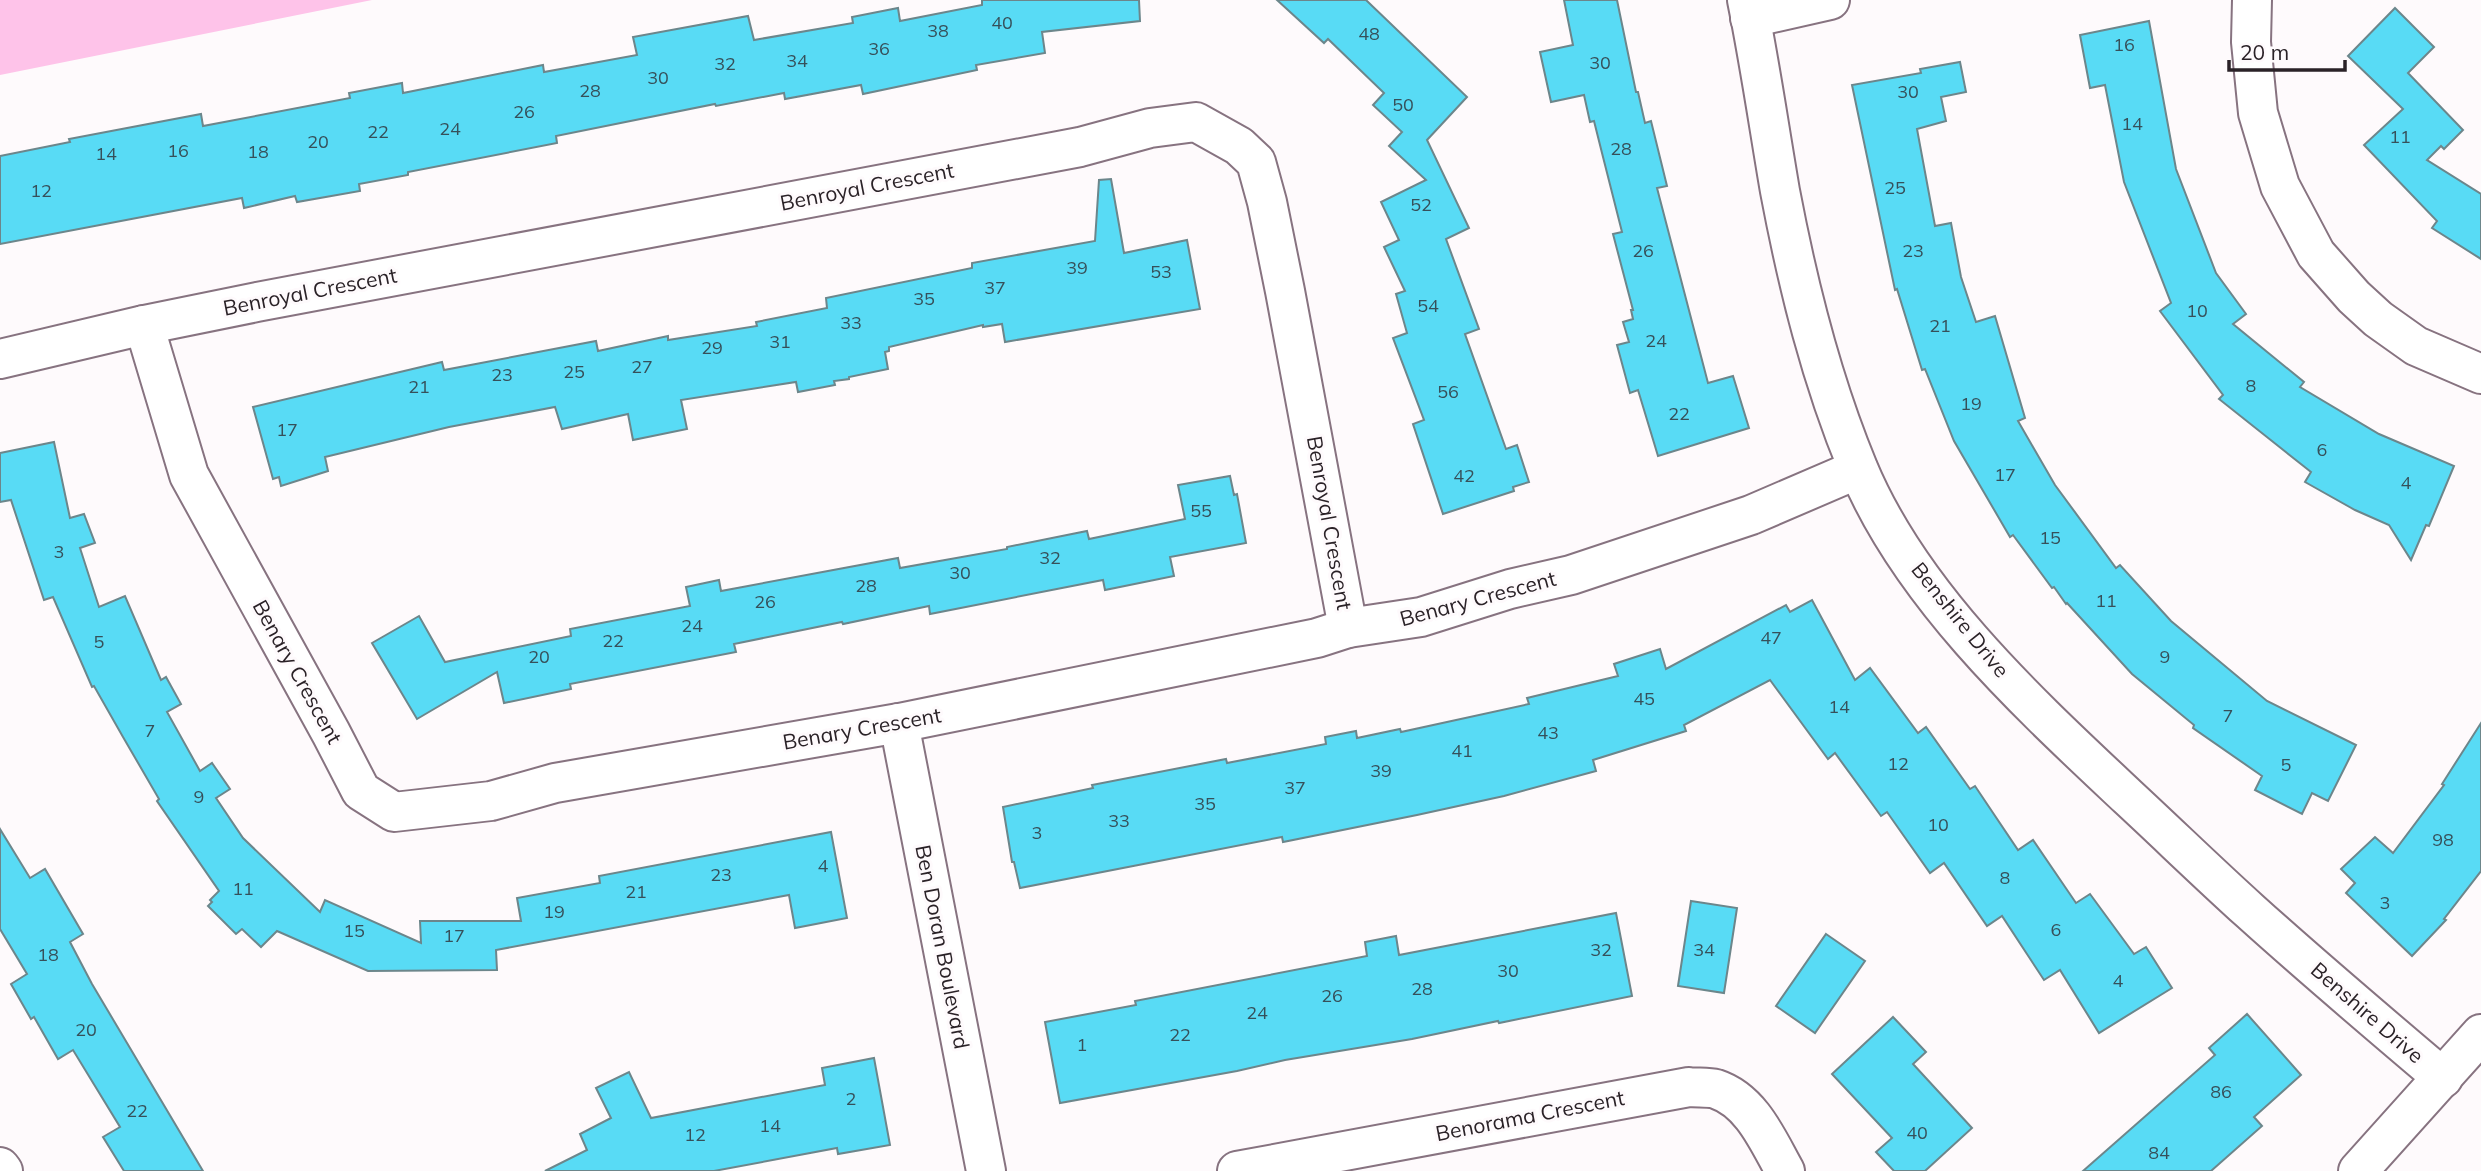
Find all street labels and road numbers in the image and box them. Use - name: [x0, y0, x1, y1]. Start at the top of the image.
- street label: Benroyal Crescent: [778, 156, 956, 216]
- street label: Benroyal Crescent: [221, 261, 399, 321]
- street label: Benroyal Crescent: [1302, 434, 1358, 612]
- street label: Benshire Drive: [1906, 556, 2015, 682]
- street label: Benary Crescent: [1397, 565, 1559, 631]
- street label: Benary Crescent: [248, 595, 348, 748]
- street label: Benary Crescent: [781, 701, 943, 755]
- street label: Ben Doran Boulevard: [910, 843, 976, 1051]
- street label: Benshire Drive: [2306, 956, 2429, 1068]
- street label: Benorama Crescent: [1433, 1084, 1626, 1146]

